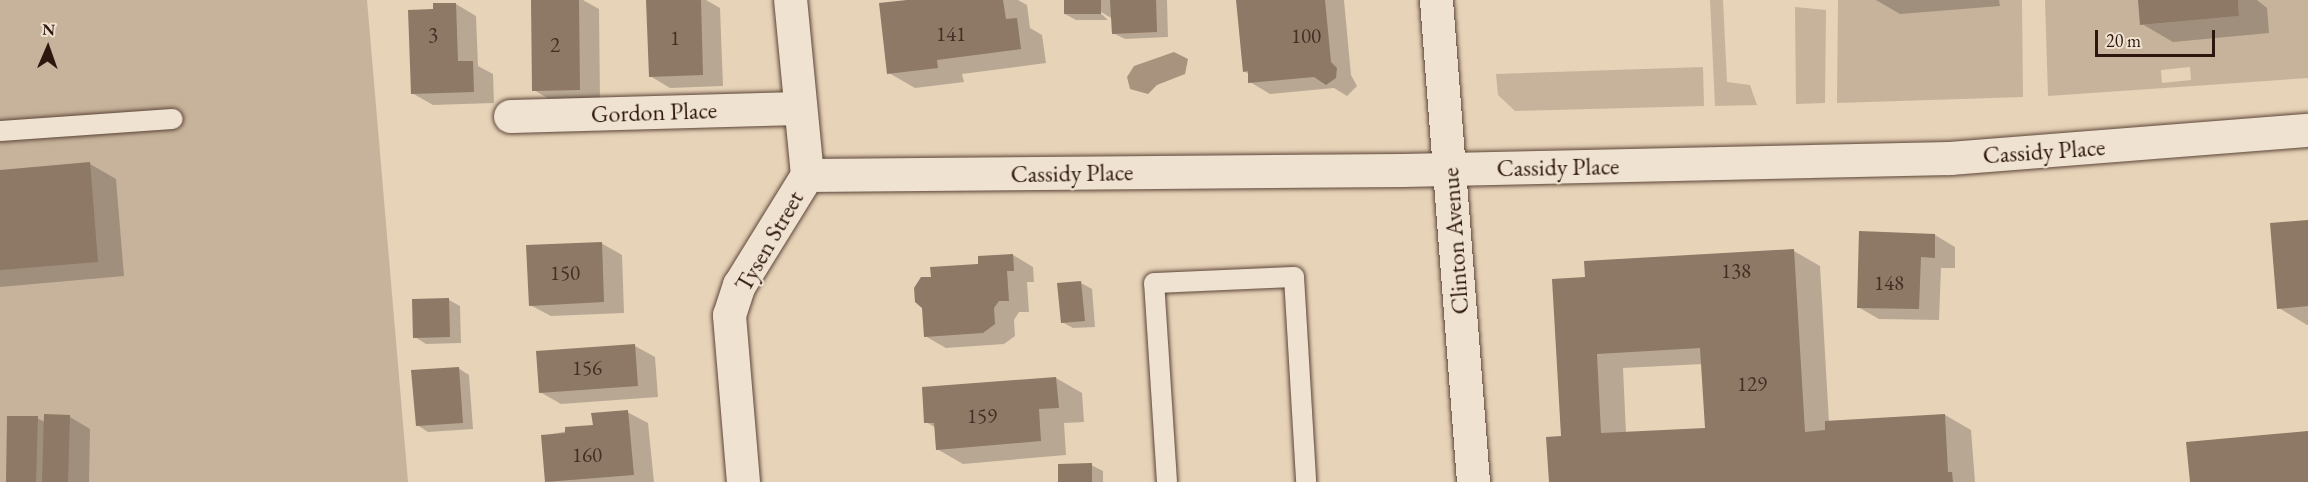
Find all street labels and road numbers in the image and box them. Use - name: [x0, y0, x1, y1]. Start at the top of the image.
- street label: Gordon Place: [590, 95, 718, 129]
- street label: Cassidy Place: [1982, 132, 2106, 170]
- street label: Cassidy Place: [1496, 152, 1620, 182]
- street label: Cassidy Place: [1010, 158, 1134, 188]
- street label: Clinton Avenue: [1436, 167, 1474, 315]
- street label: Tysen Street: [729, 186, 809, 296]

